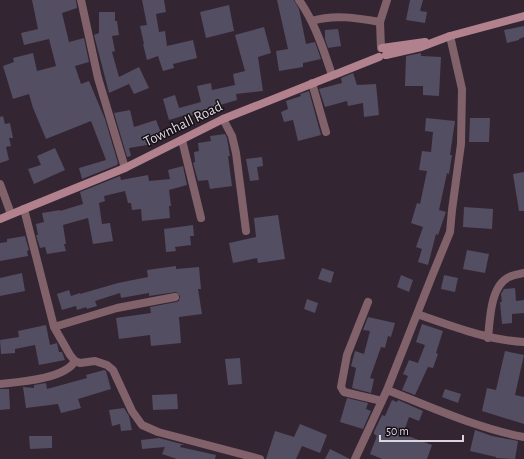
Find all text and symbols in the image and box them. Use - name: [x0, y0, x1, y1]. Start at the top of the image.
- street label: Townhall Road: [141, 98, 225, 150]
- scale bar: [380, 417, 463, 443]
- text: 50 m: [386, 425, 409, 437]

